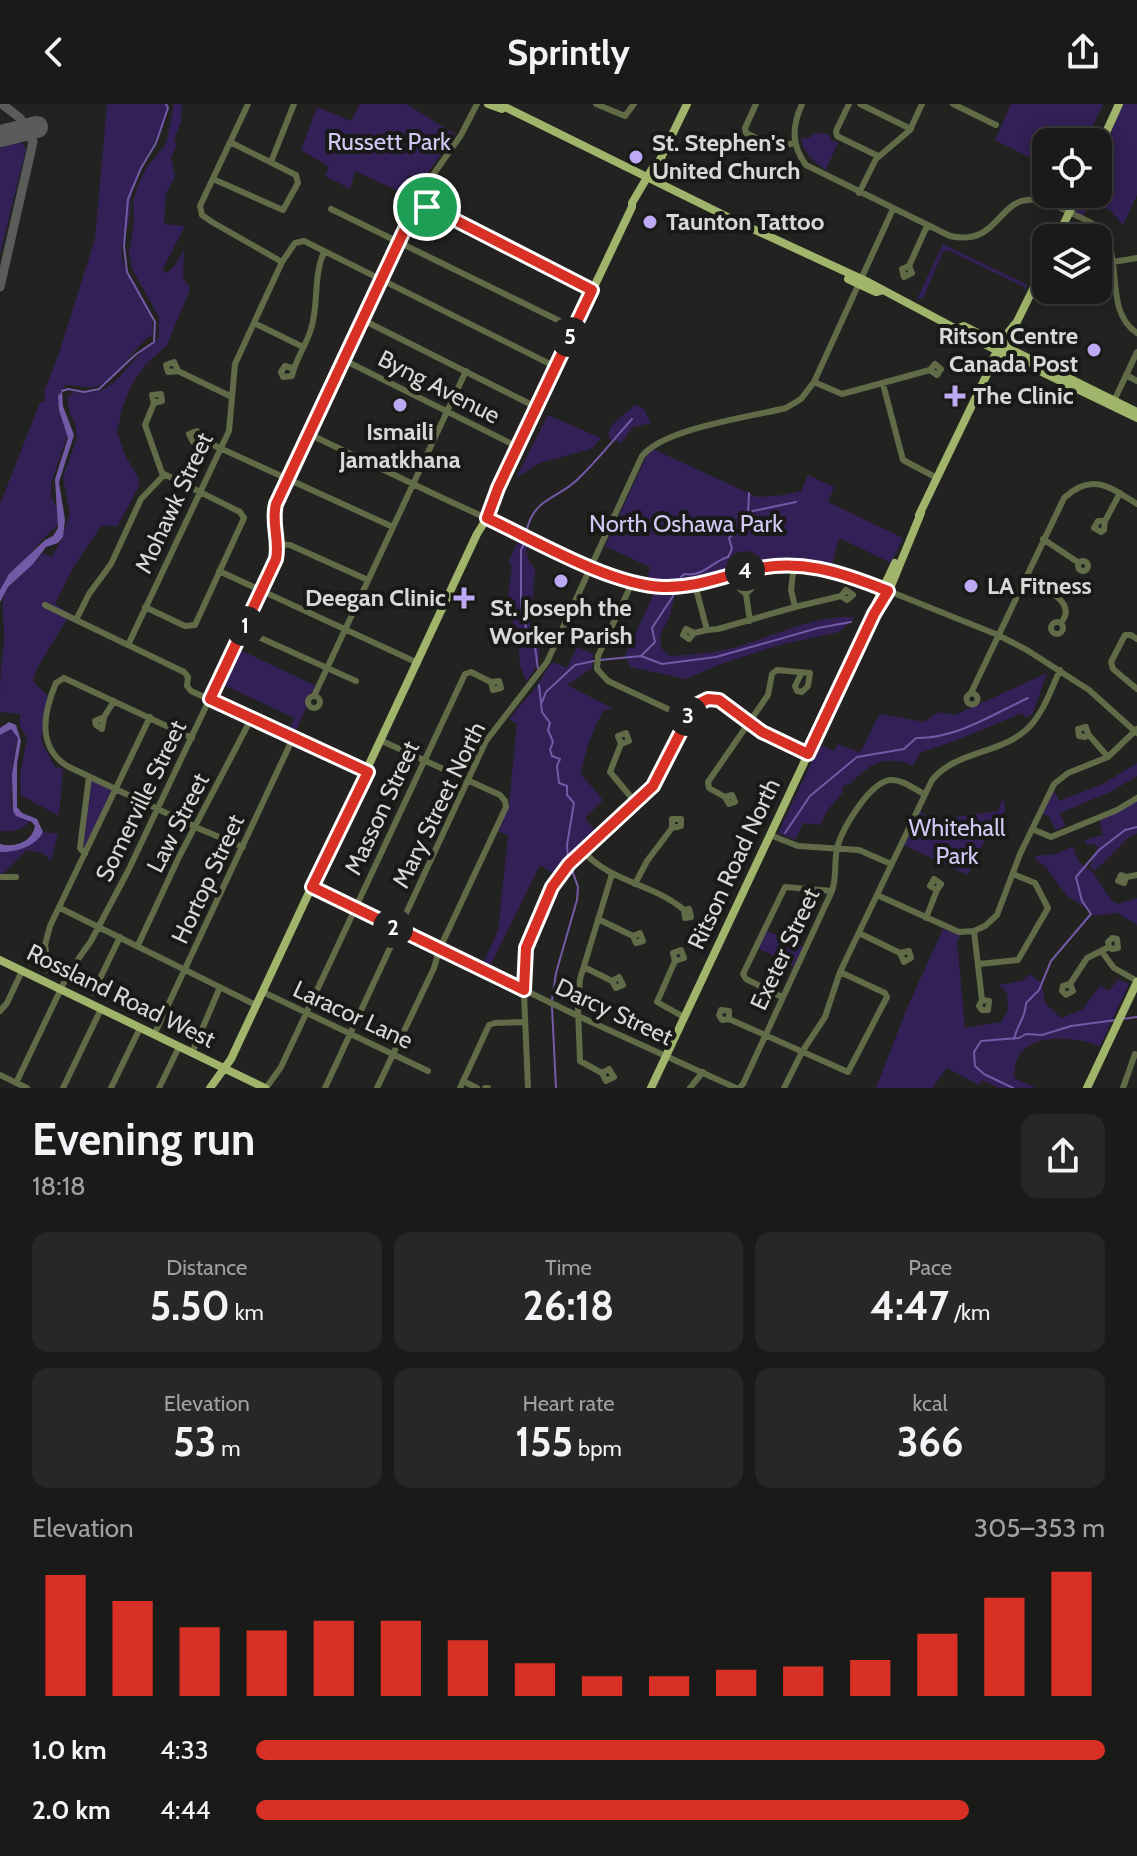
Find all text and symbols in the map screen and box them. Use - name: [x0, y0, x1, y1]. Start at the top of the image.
- icon: back: [32, 30, 76, 74]
- text: Sprintly: [507, 30, 630, 74]
- icon: share: [1061, 30, 1105, 74]
- park label: Russett Park: [327, 127, 451, 156]
- place label: St. Stephen's United Church: [652, 128, 800, 185]
- map controls: [1032, 128, 1112, 304]
- button: locate: [1032, 128, 1112, 208]
- marker: St. Stephen's United Church: [627, 148, 645, 166]
- pin: [393, 173, 461, 241]
- icon: arrive: [405, 185, 449, 229]
- place label: Taunton Tattoo: [666, 207, 825, 236]
- marker: Taunton Tattoo: [641, 213, 659, 231]
- button: layers: [1032, 224, 1112, 304]
- pin: 5: [550, 317, 590, 357]
- place label: Ritson Centre Canada Post: [938, 321, 1078, 378]
- text: 5: [564, 323, 576, 350]
- marker: Ritson Centre Canada Post: [1085, 341, 1103, 359]
- street label: Byng Avenue: [373, 343, 505, 430]
- place label: The Clinic: [973, 381, 1074, 410]
- marker: The Clinic: [944, 385, 966, 407]
- marker: Ismaili Jamatkhana: [391, 396, 409, 414]
- place label: Ismaili Jamatkhana: [338, 417, 461, 474]
- street label: Mohawk Street: [128, 428, 219, 578]
- park label: North Oshawa Park: [589, 509, 783, 538]
- pin: 4: [725, 551, 765, 591]
- text: 4: [738, 557, 752, 584]
- place label: LA Fitness: [987, 571, 1092, 600]
- marker: St. Joseph the Worker Parish: [552, 572, 570, 590]
- marker: LA Fitness: [962, 577, 980, 595]
- place label: Deegan Clinic: [305, 583, 446, 612]
- marker: Deegan Clinic: [453, 587, 475, 609]
- place label: St. Joseph the Worker Parish: [489, 593, 633, 650]
- pin: 1: [225, 606, 265, 646]
- text: 1: [241, 612, 249, 639]
- pin: 3: [668, 696, 708, 736]
- text: 3: [682, 702, 694, 729]
- street label: Somerville Street: [89, 716, 192, 886]
- street label: Mary Street North: [386, 717, 491, 893]
- street label: Masson Street: [338, 736, 425, 879]
- street label: Law Street: [140, 768, 215, 877]
- street label: Ritson Road North: [681, 774, 786, 954]
- street label: Hortop Street: [165, 810, 250, 948]
- park label: Whitehall Park: [909, 813, 1006, 870]
- street label: Exeter Street: [744, 883, 825, 1014]
- pin: 2: [373, 908, 413, 948]
- text: 2: [387, 914, 399, 941]
- street label: Rossland Road West: [22, 937, 220, 1054]
- street label: Darcy Street: [551, 972, 678, 1051]
- street label: Laracor Lane: [289, 974, 418, 1055]
- text: Evening run: [32, 1113, 255, 1166]
- button: share: [1021, 1114, 1105, 1198]
- text: 18:18: [32, 1170, 86, 1202]
- text: Distance: [166, 1254, 247, 1281]
- text: Time: [545, 1254, 592, 1281]
- text: Pace: [908, 1254, 952, 1281]
- text: 5.50: [150, 1281, 230, 1330]
- text: 26:18: [523, 1281, 614, 1330]
- text: 4:47: [870, 1281, 949, 1330]
- text: km: [230, 1299, 264, 1326]
- text: /km: [949, 1299, 990, 1326]
- text: Elevation: [164, 1390, 250, 1417]
- text: Heart rate: [522, 1390, 615, 1417]
- text: kcal: [913, 1390, 948, 1417]
- text: 53: [173, 1417, 216, 1466]
- text: 155: [515, 1417, 573, 1466]
- text: 366: [897, 1417, 963, 1466]
- text: m: [216, 1435, 240, 1462]
- text: bpm: [573, 1435, 622, 1462]
- text: Elevation: [32, 1512, 134, 1544]
- text: 305–353 m: [974, 1512, 1105, 1544]
- text: 1.0 km: [32, 1734, 107, 1766]
- text: 4:33: [160, 1734, 209, 1766]
- text: 2.0 km: [32, 1794, 111, 1826]
- text: 4:44: [160, 1794, 211, 1826]

